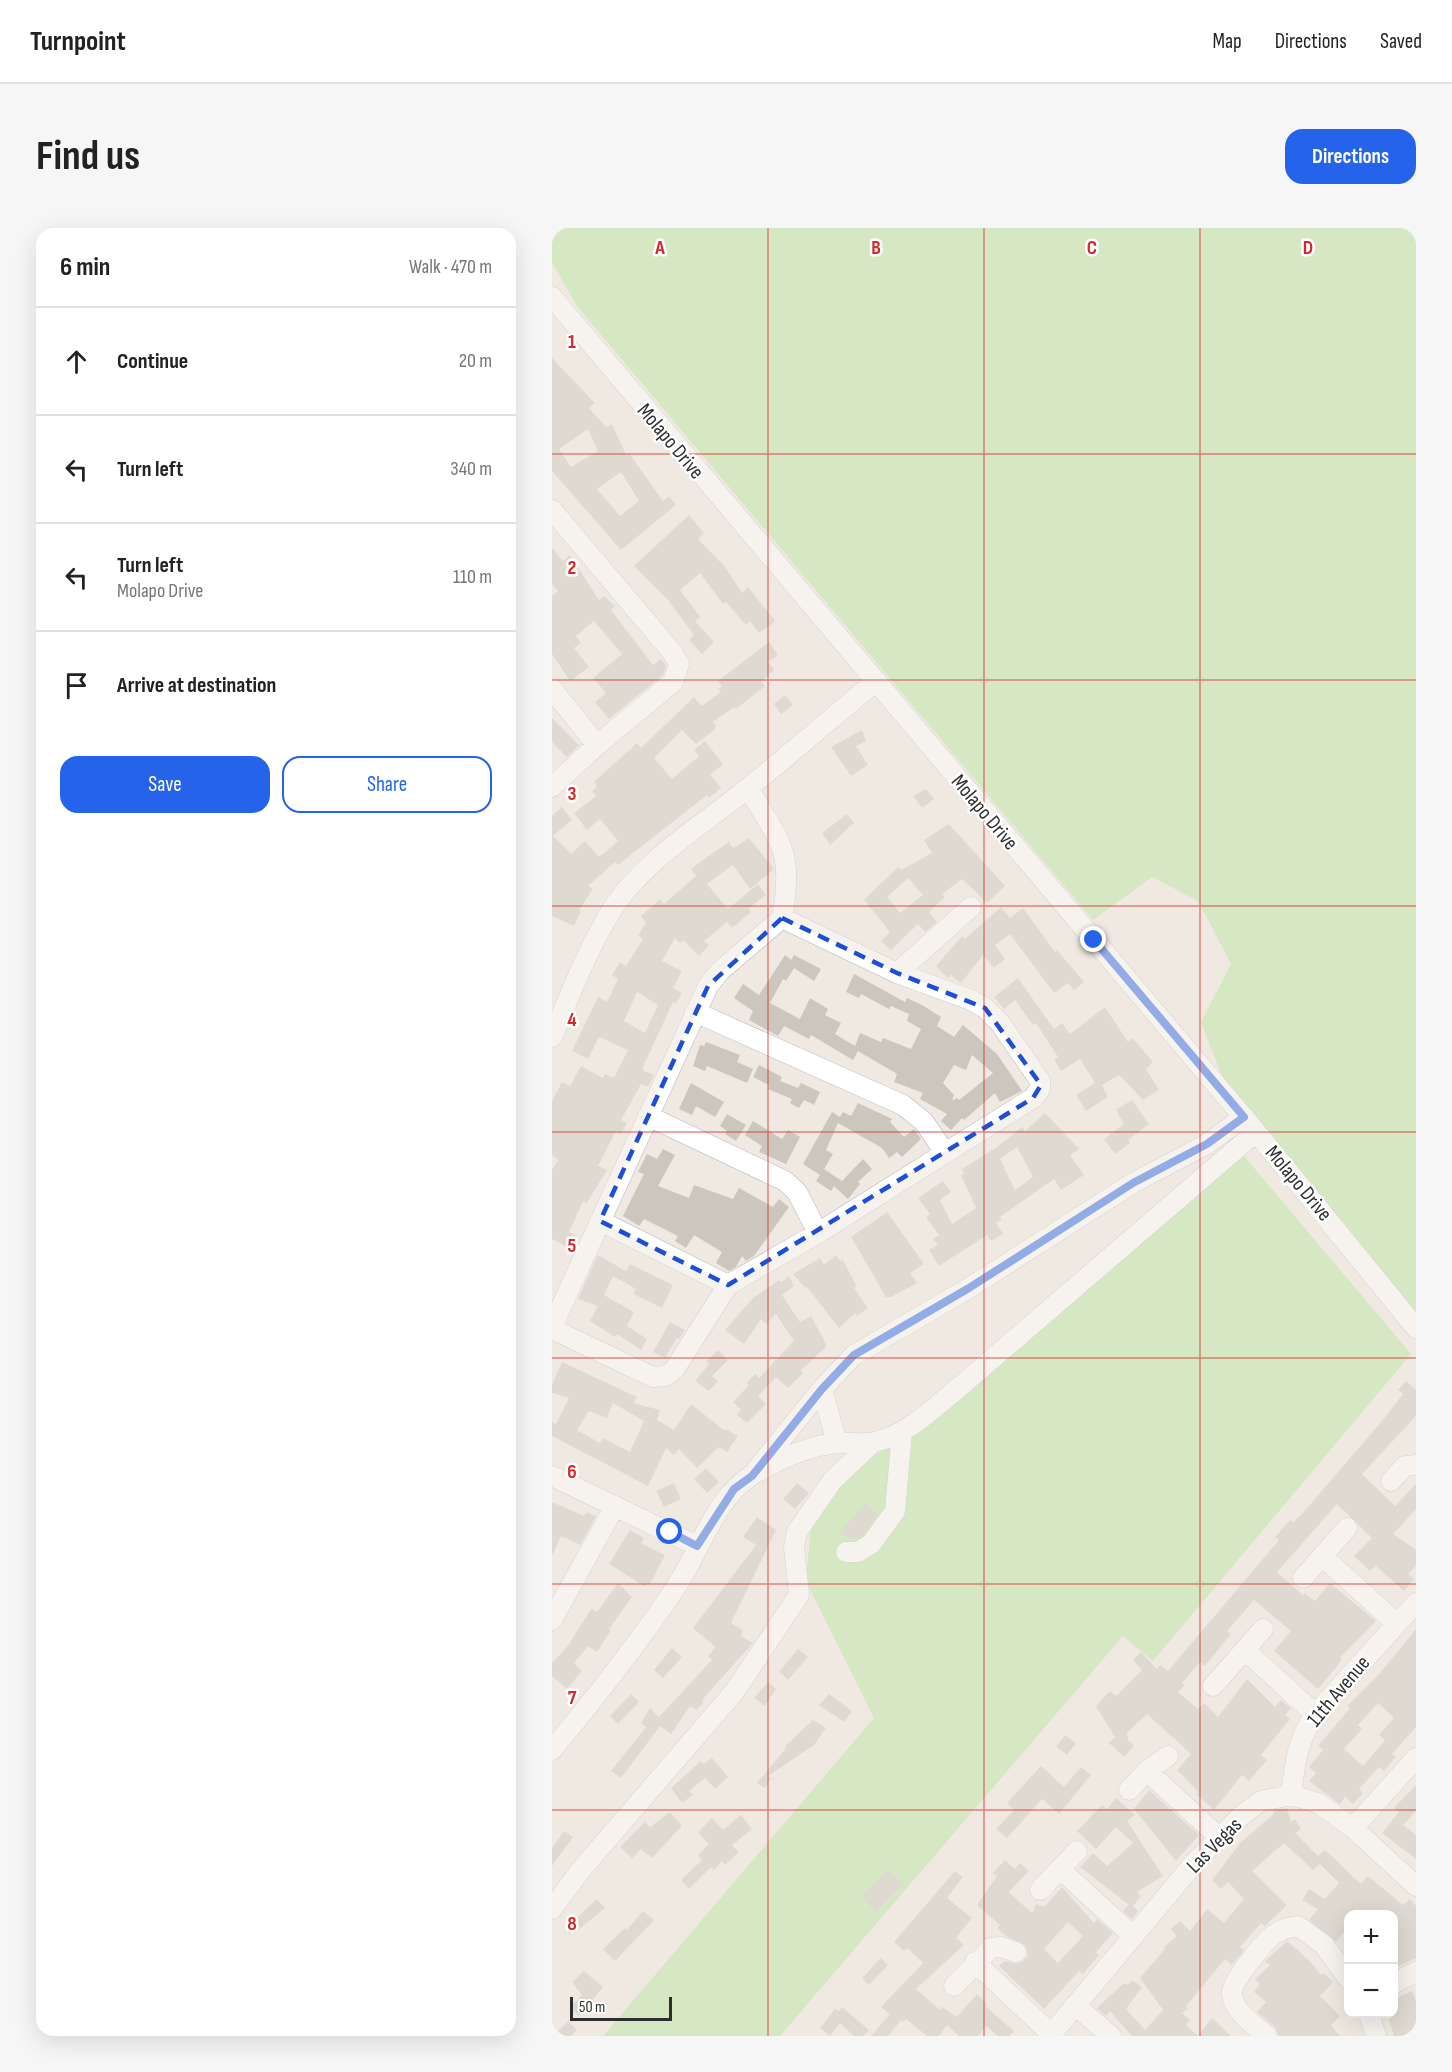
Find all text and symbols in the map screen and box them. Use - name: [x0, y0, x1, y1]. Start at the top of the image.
- text: Turnpoint: [30, 25, 126, 58]
- text: Map: [1212, 29, 1242, 54]
- text: Directions: [1275, 29, 1347, 54]
- text: Saved: [1380, 29, 1422, 54]
- button: Directions: [1285, 129, 1416, 184]
- text: Find us: [36, 131, 140, 182]
- text: A: [654, 236, 665, 260]
- text: B: [871, 236, 881, 260]
- text: C: [1087, 236, 1097, 260]
- text: D: [1303, 236, 1313, 260]
- text: 6 min: [60, 252, 110, 283]
- text: Walk · 470 m: [409, 255, 492, 279]
- text: 1: [568, 330, 576, 354]
- icon: ahead: [60, 345, 93, 378]
- text: Continue: [117, 348, 188, 375]
- text: 20 m: [459, 349, 492, 373]
- street label: Molapo Drive: [632, 399, 709, 484]
- icon: left: [60, 453, 93, 486]
- text: Turn left: [117, 456, 183, 483]
- text: 340 m: [450, 457, 492, 481]
- text: Turn left: [117, 552, 183, 579]
- text: 2: [568, 556, 576, 580]
- icon: left: [60, 561, 93, 594]
- text: 110 m: [453, 565, 492, 589]
- text: Molapo Drive: [117, 579, 203, 603]
- icon: arrive: [60, 669, 93, 702]
- text: Arrive at destination: [117, 672, 276, 699]
- button: Save: [60, 756, 270, 813]
- button: Share: [282, 756, 492, 813]
- street label: Molapo Drive: [946, 770, 1023, 855]
- text: 3: [568, 782, 577, 806]
- route end: [1080, 926, 1106, 952]
- text: 4: [567, 1008, 577, 1032]
- street label: Molapo Drive: [1260, 1141, 1337, 1226]
- text: 5: [568, 1234, 577, 1258]
- text: 6: [567, 1460, 577, 1484]
- route start: [656, 1518, 682, 1544]
- street label: 11th Avenue: [1302, 1651, 1375, 1732]
- text: 7: [568, 1686, 577, 1710]
- street label: Las Vegas: [1182, 1813, 1247, 1878]
- map controls: [1344, 1910, 1398, 2018]
- button: +: [1344, 1910, 1398, 1964]
- text: 8: [567, 1912, 577, 1936]
- button: −: [1344, 1964, 1398, 2018]
- scale bar: [570, 1994, 672, 2022]
- text: 50 m: [579, 1998, 605, 2017]

